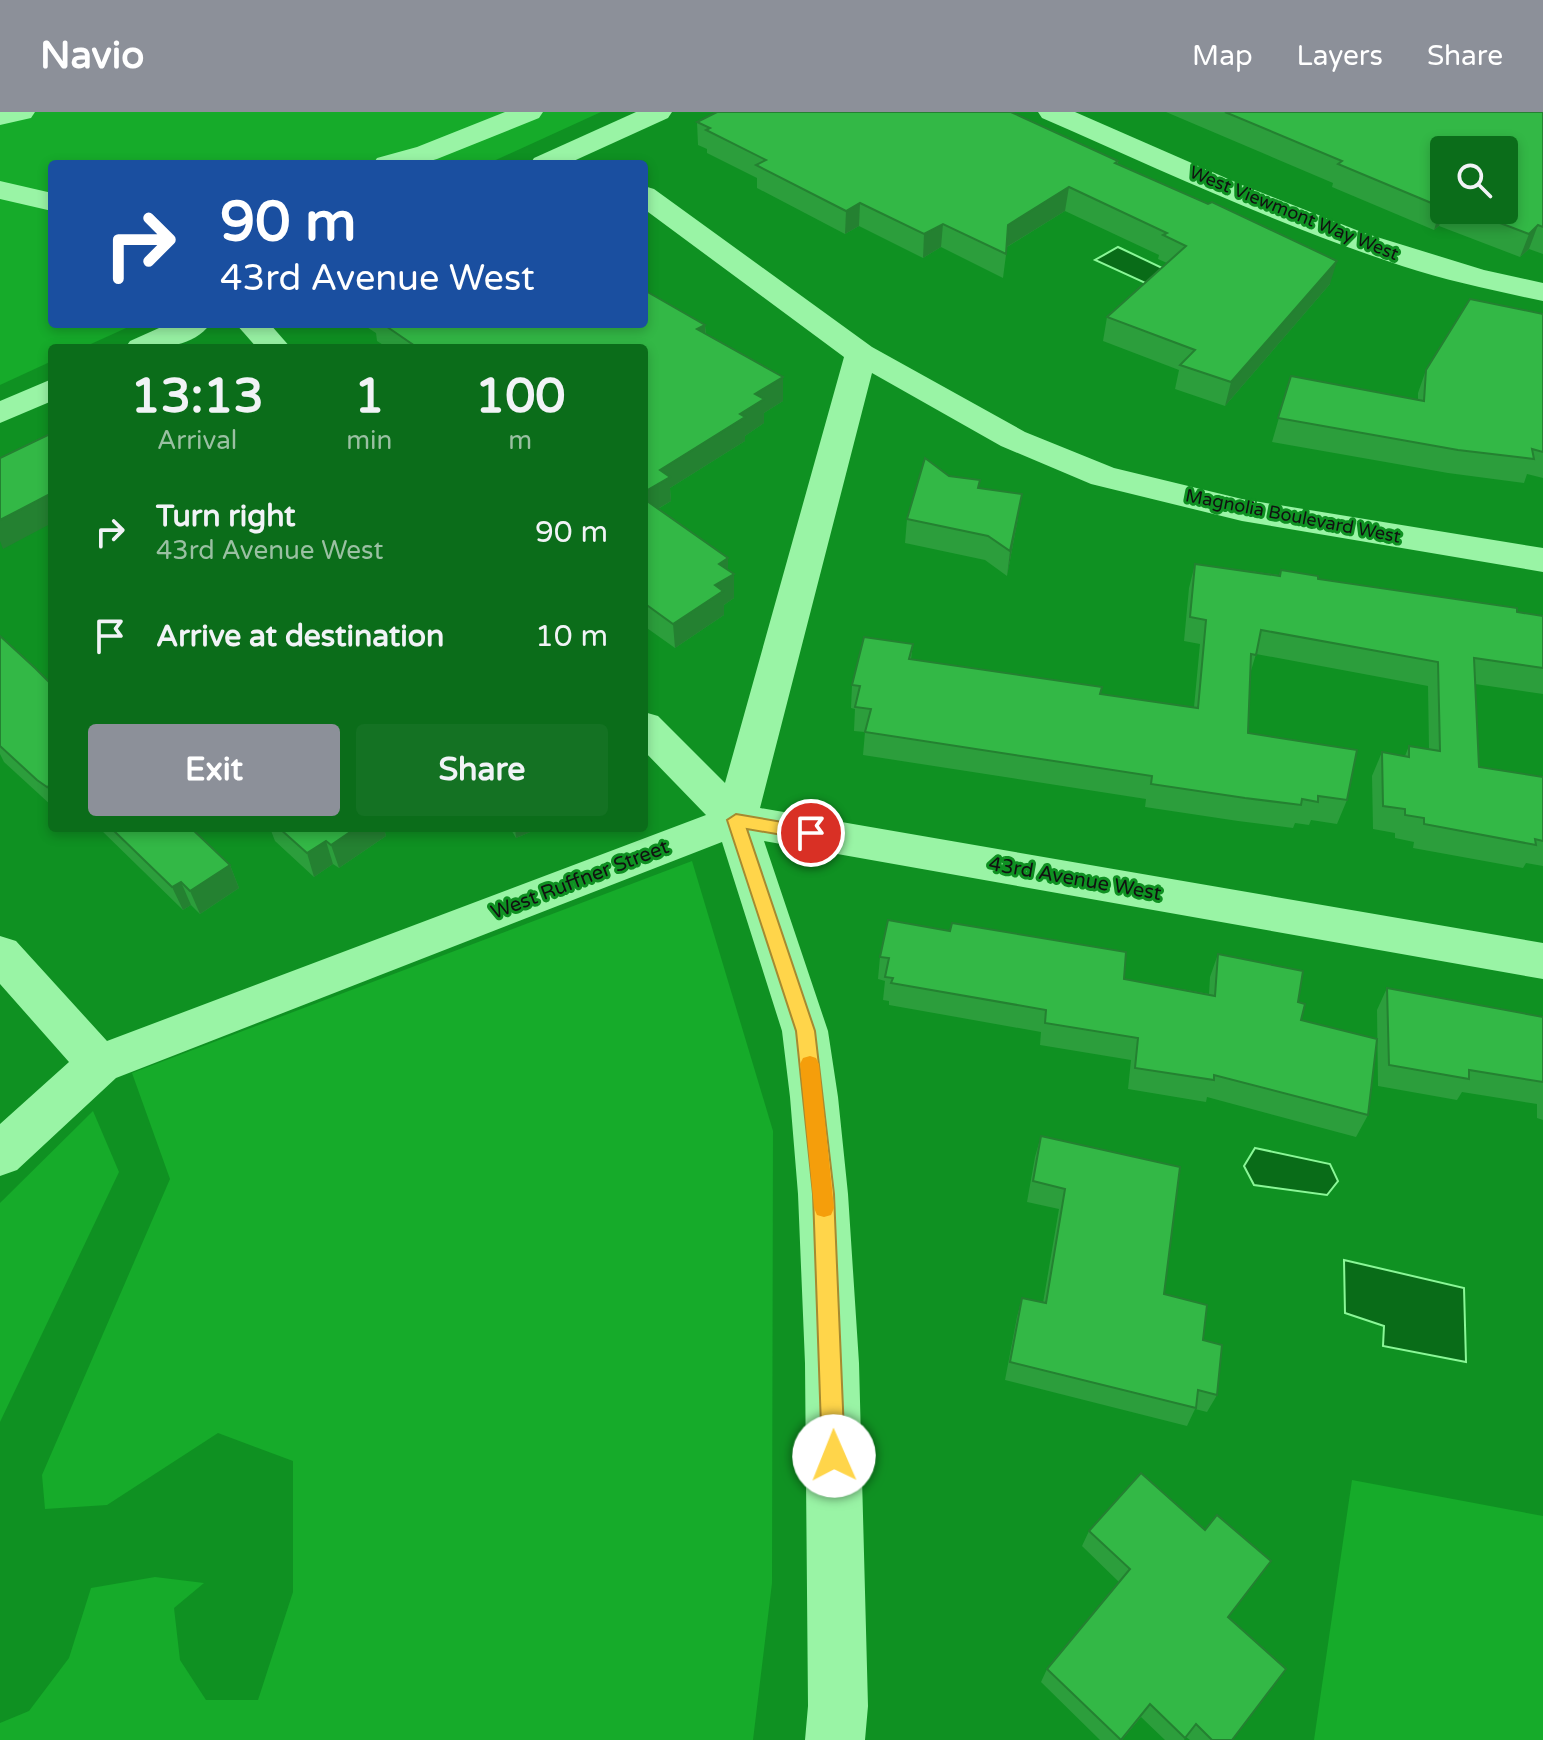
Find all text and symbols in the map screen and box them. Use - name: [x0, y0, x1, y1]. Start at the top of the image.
- text: Navio: [40, 33, 144, 79]
- text: Map: [1192, 39, 1253, 73]
- text: Layers: [1297, 39, 1383, 73]
- text: Share: [1427, 39, 1503, 73]
- map controls: [1430, 136, 1518, 224]
- button: search: [1430, 136, 1518, 224]
- street label: West Viewmont Way West: [1186, 161, 1402, 265]
- text: 90 m: [220, 189, 356, 256]
- icon: right: [88, 192, 192, 296]
- text: 43rd Avenue West: [220, 257, 535, 300]
- text: 13:13: [131, 368, 264, 426]
- text: 1: [354, 368, 384, 426]
- text: 100: [475, 368, 565, 426]
- text: Arrival: [157, 425, 237, 456]
- text: min: [346, 425, 392, 456]
- text: m: [508, 425, 532, 456]
- street label: Magnolia Boulevard West: [1184, 484, 1403, 548]
- text: Turn right: [156, 498, 296, 535]
- icon: right: [88, 510, 132, 554]
- text: 90 m: [535, 514, 608, 551]
- text: 43rd Avenue West: [156, 535, 383, 566]
- icon: arrive: [88, 614, 132, 658]
- text: Arrive at destination: [156, 618, 444, 655]
- text: 10 m: [535, 618, 608, 655]
- button: Exit: [88, 724, 340, 816]
- button: Share: [356, 724, 608, 816]
- pin: [777, 799, 845, 867]
- icon: arrive: [789, 811, 833, 855]
- street label: West Ruffner Street: [488, 835, 673, 925]
- street label: 43rd Avenue West: [987, 852, 1164, 906]
- position arrow: [792, 1414, 876, 1498]

